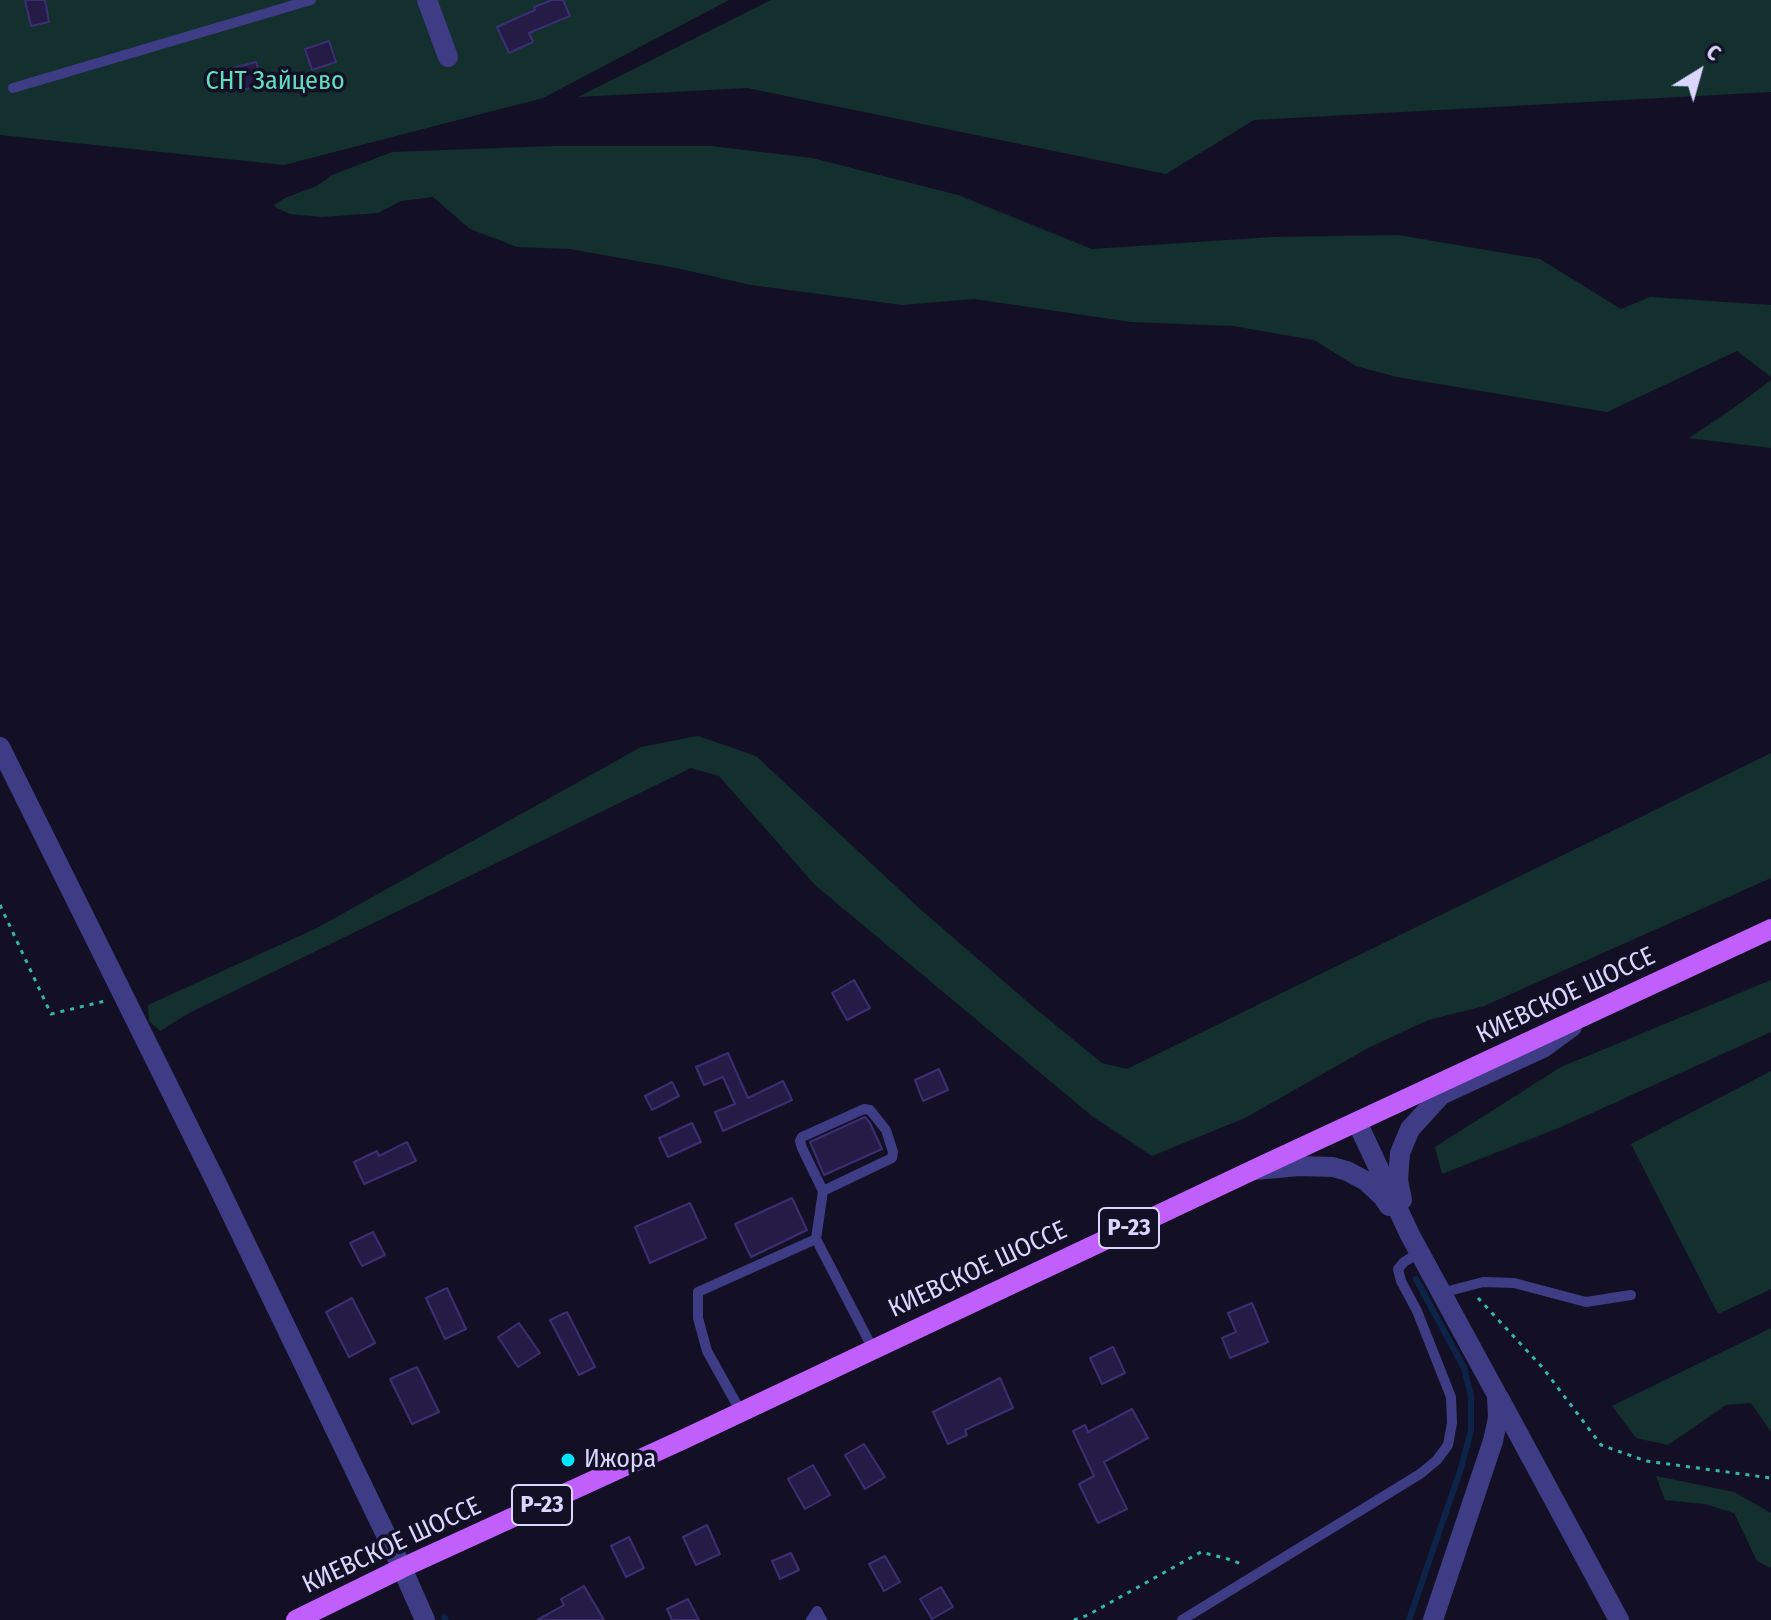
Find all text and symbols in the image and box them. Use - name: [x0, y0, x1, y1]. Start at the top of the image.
- north arrow: [1659, 32, 1739, 112]
- text: С: [1701, 38, 1726, 67]
- park label: СНТ Зайцево: [205, 66, 345, 98]
- street label: КИЕВСКОЕ ШОССЕ: [1472, 941, 1660, 1051]
- road number: Р-23: [1099, 1208, 1159, 1248]
- street label: КИЕВСКОЕ ШОССЕ: [884, 1215, 1072, 1325]
- place label: Ижора: [584, 1444, 656, 1476]
- marker: Ижора: [559, 1451, 577, 1469]
- road number: Р-23: [512, 1485, 572, 1525]
- street label: КИЕВСКОЕ ШОССЕ: [298, 1491, 486, 1601]

